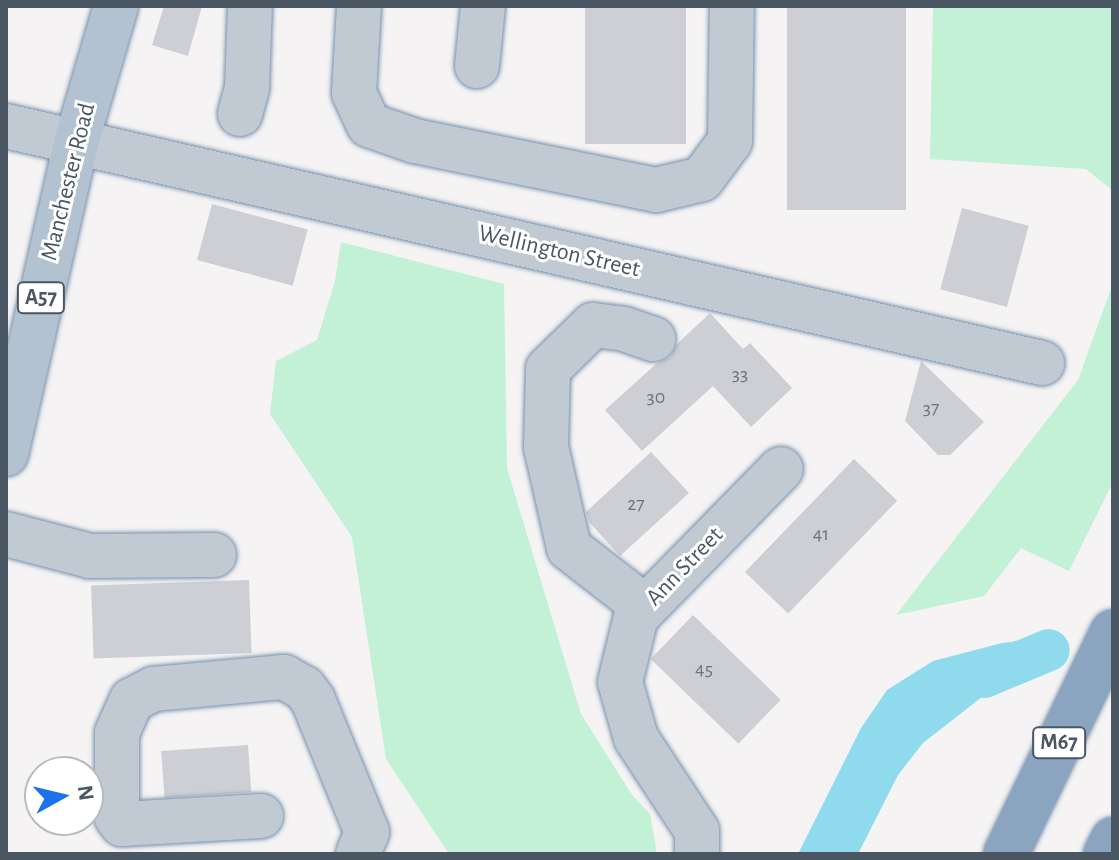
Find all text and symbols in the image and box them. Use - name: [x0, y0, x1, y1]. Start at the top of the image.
- street label: Manchester Road: [36, 100, 102, 264]
- street label: Wellington Street: [475, 219, 643, 285]
- road number: A57: [15, 280, 67, 316]
- house number: 33: [732, 362, 748, 386]
- house number: 30: [647, 385, 665, 409]
- house number: 37: [923, 396, 939, 420]
- house number: 27: [627, 492, 645, 516]
- street label: Ann Street: [640, 522, 730, 612]
- house number: 41: [813, 522, 829, 546]
- house number: 45: [695, 657, 713, 681]
- road number: M67: [1031, 725, 1087, 761]
- north arrow: [24, 756, 104, 836]
- text: N: [74, 784, 98, 802]

